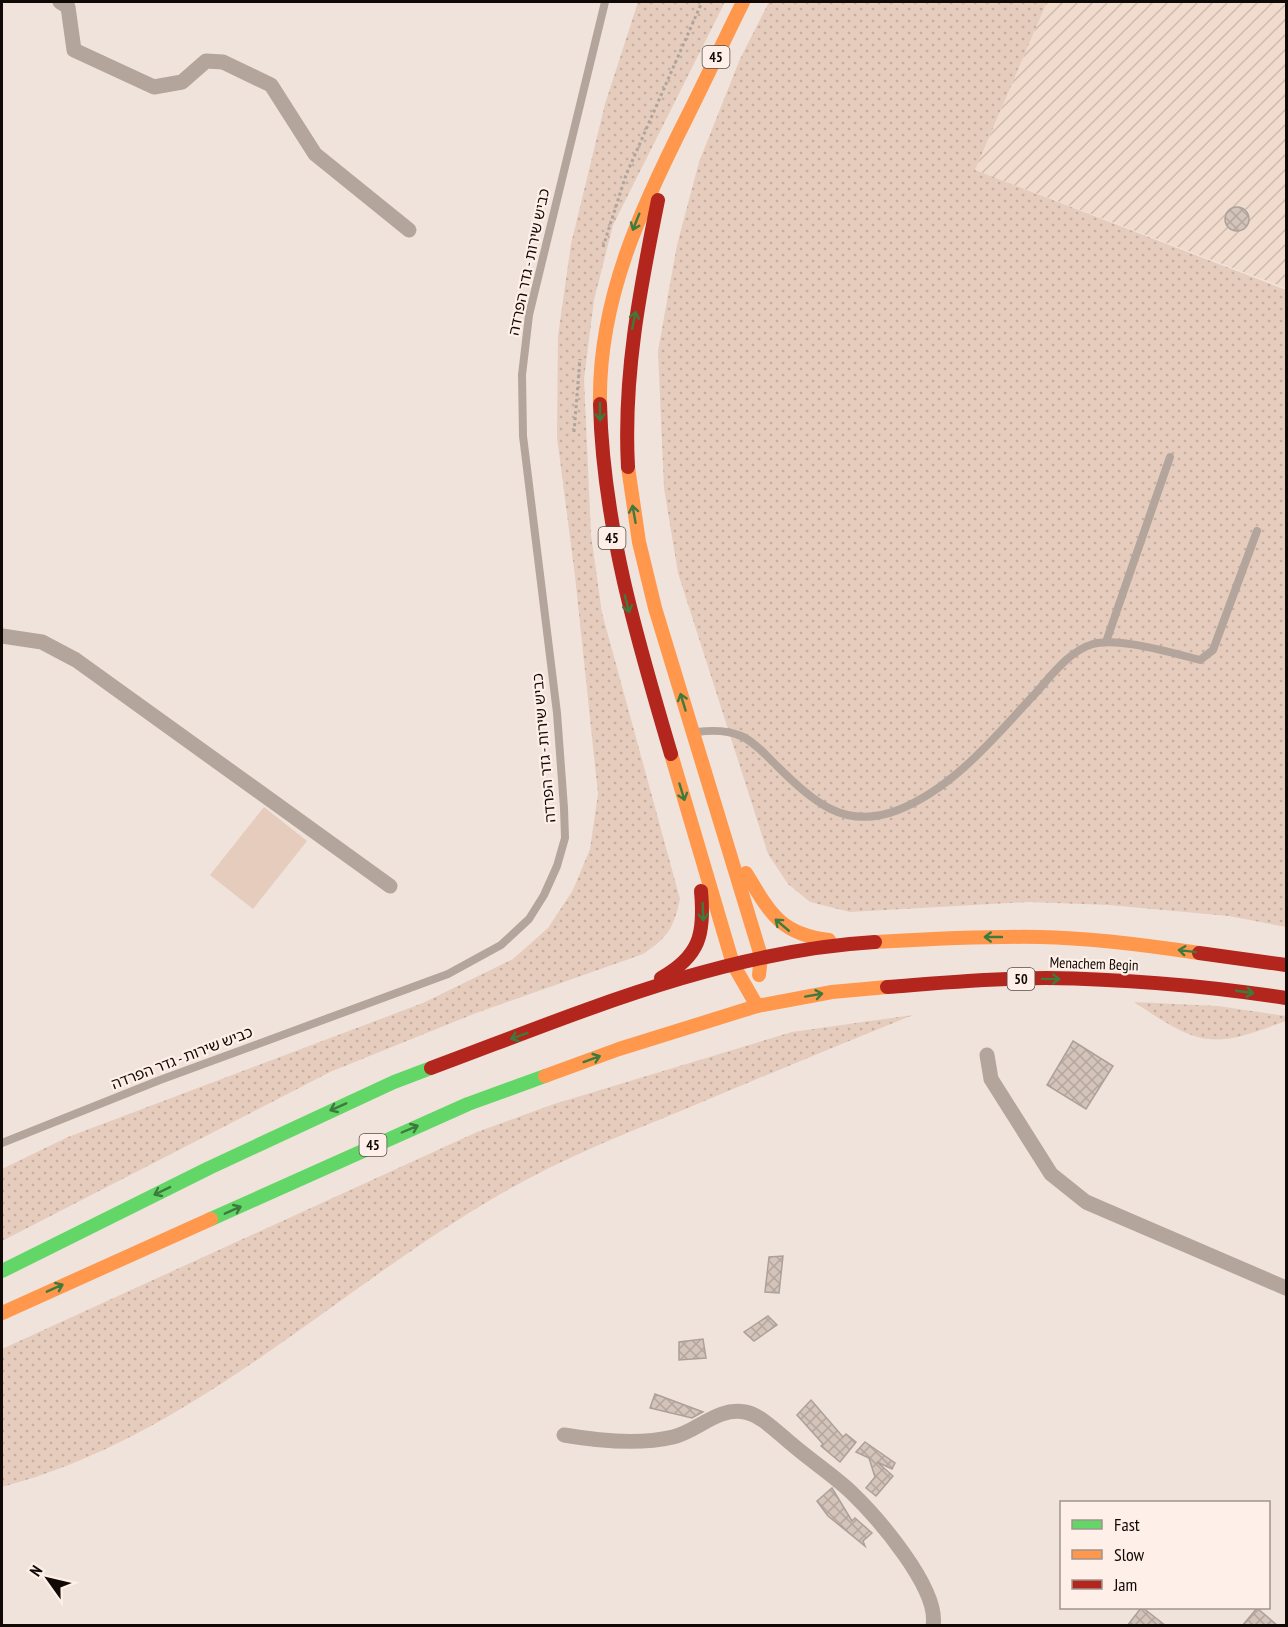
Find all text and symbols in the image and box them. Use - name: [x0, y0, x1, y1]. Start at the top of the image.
- road number: 45: [702, 46, 730, 68]
- street label: כביש שירות - גדר הפרדה: [504, 186, 553, 337]
- one-way arrow: [630, 212, 641, 230]
- one-way arrow: [629, 310, 640, 330]
- one-way arrow: [595, 401, 606, 421]
- one-way arrow: [629, 504, 640, 524]
- road number: 45: [598, 527, 626, 549]
- one-way arrow: [622, 595, 634, 614]
- street label: כביש שירות - גדר הפרדה: [527, 672, 559, 824]
- one-way arrow: [677, 693, 688, 712]
- one-way arrow: [677, 782, 688, 801]
- one-way arrow: [697, 902, 709, 922]
- one-way arrow: [774, 918, 790, 931]
- one-way arrow: [983, 931, 1003, 943]
- one-way arrow: [1178, 945, 1197, 956]
- street label: Menachem Begin: [1049, 952, 1139, 975]
- road number: 50: [1008, 968, 1034, 990]
- one-way arrow: [1040, 973, 1060, 984]
- one-way arrow: [1234, 986, 1254, 997]
- one-way arrow: [804, 989, 824, 1000]
- street label: כביש שירות - גדר הפרדה: [108, 1022, 255, 1093]
- one-way arrow: [510, 1031, 529, 1042]
- one-way arrow: [583, 1053, 601, 1064]
- one-way arrow: [329, 1102, 347, 1114]
- one-way arrow: [401, 1123, 419, 1134]
- road number: 45: [360, 1134, 386, 1156]
- one-way arrow: [153, 1186, 171, 1198]
- one-way arrow: [224, 1203, 242, 1214]
- one-way arrow: [45, 1282, 63, 1294]
- legend: [1060, 1501, 1270, 1609]
- text: Fast: [1114, 1513, 1140, 1536]
- text: Slow: [1114, 1543, 1145, 1566]
- north arrow: [18, 1549, 78, 1609]
- text: N: [25, 1561, 46, 1580]
- text: Jam: [1113, 1573, 1137, 1596]

